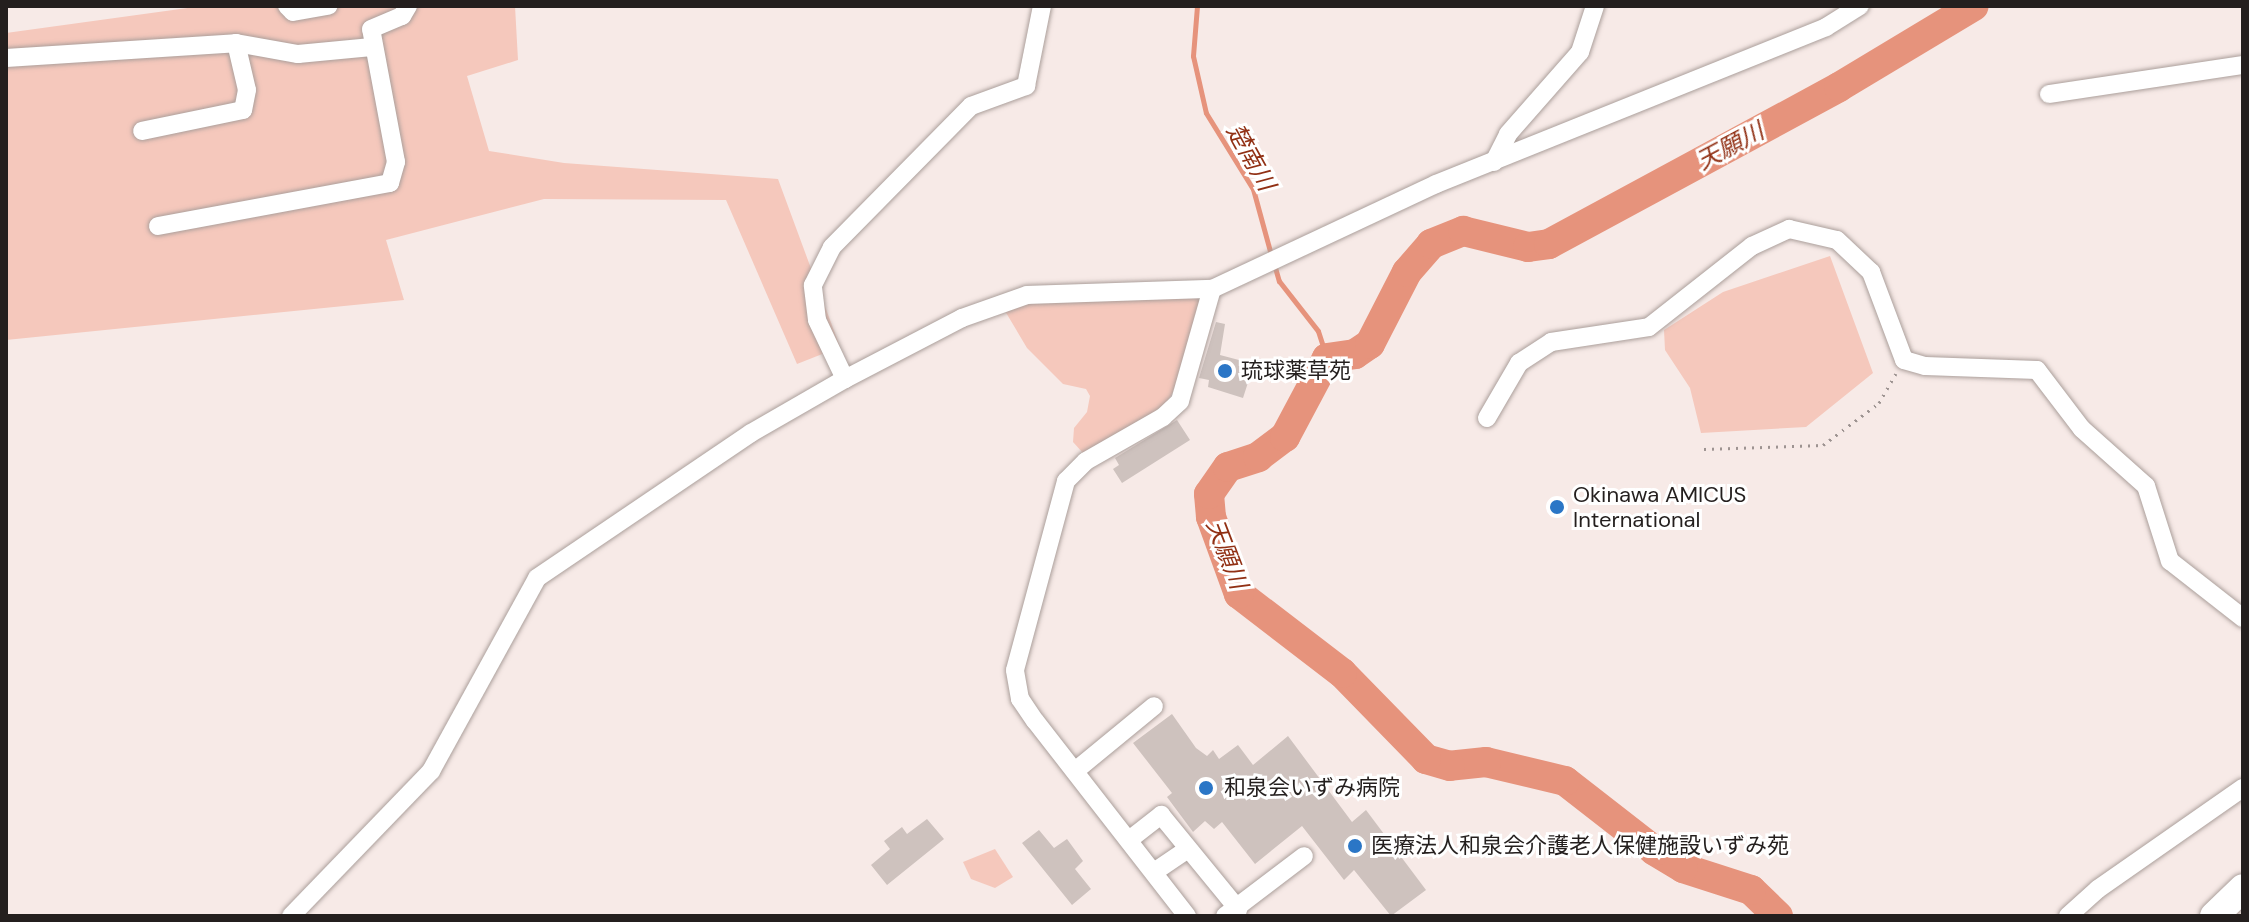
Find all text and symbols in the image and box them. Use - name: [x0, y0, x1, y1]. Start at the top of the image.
- water label: 天願川: [1691, 116, 1769, 176]
- water label: 楚南川: [1221, 119, 1281, 195]
- place label: 琉球薬草苑: [1241, 358, 1351, 384]
- marker: 琉球薬草苑: [1216, 362, 1234, 380]
- place label: Okinawa AMICUS International: [1573, 481, 1746, 532]
- marker: Okinawa AMICUS International: [1548, 498, 1566, 516]
- water label: 天願川: [1201, 515, 1253, 593]
- place label: 和泉会いずみ病院: [1224, 775, 1400, 801]
- marker: 和泉会いずみ病院: [1195, 777, 1217, 799]
- place label: 医療法人和泉会介護老人保健施設いずみ苑: [1371, 833, 1789, 859]
- marker: 医療法人和泉会介護老人保健施設いずみ苑: [1346, 837, 1364, 855]

